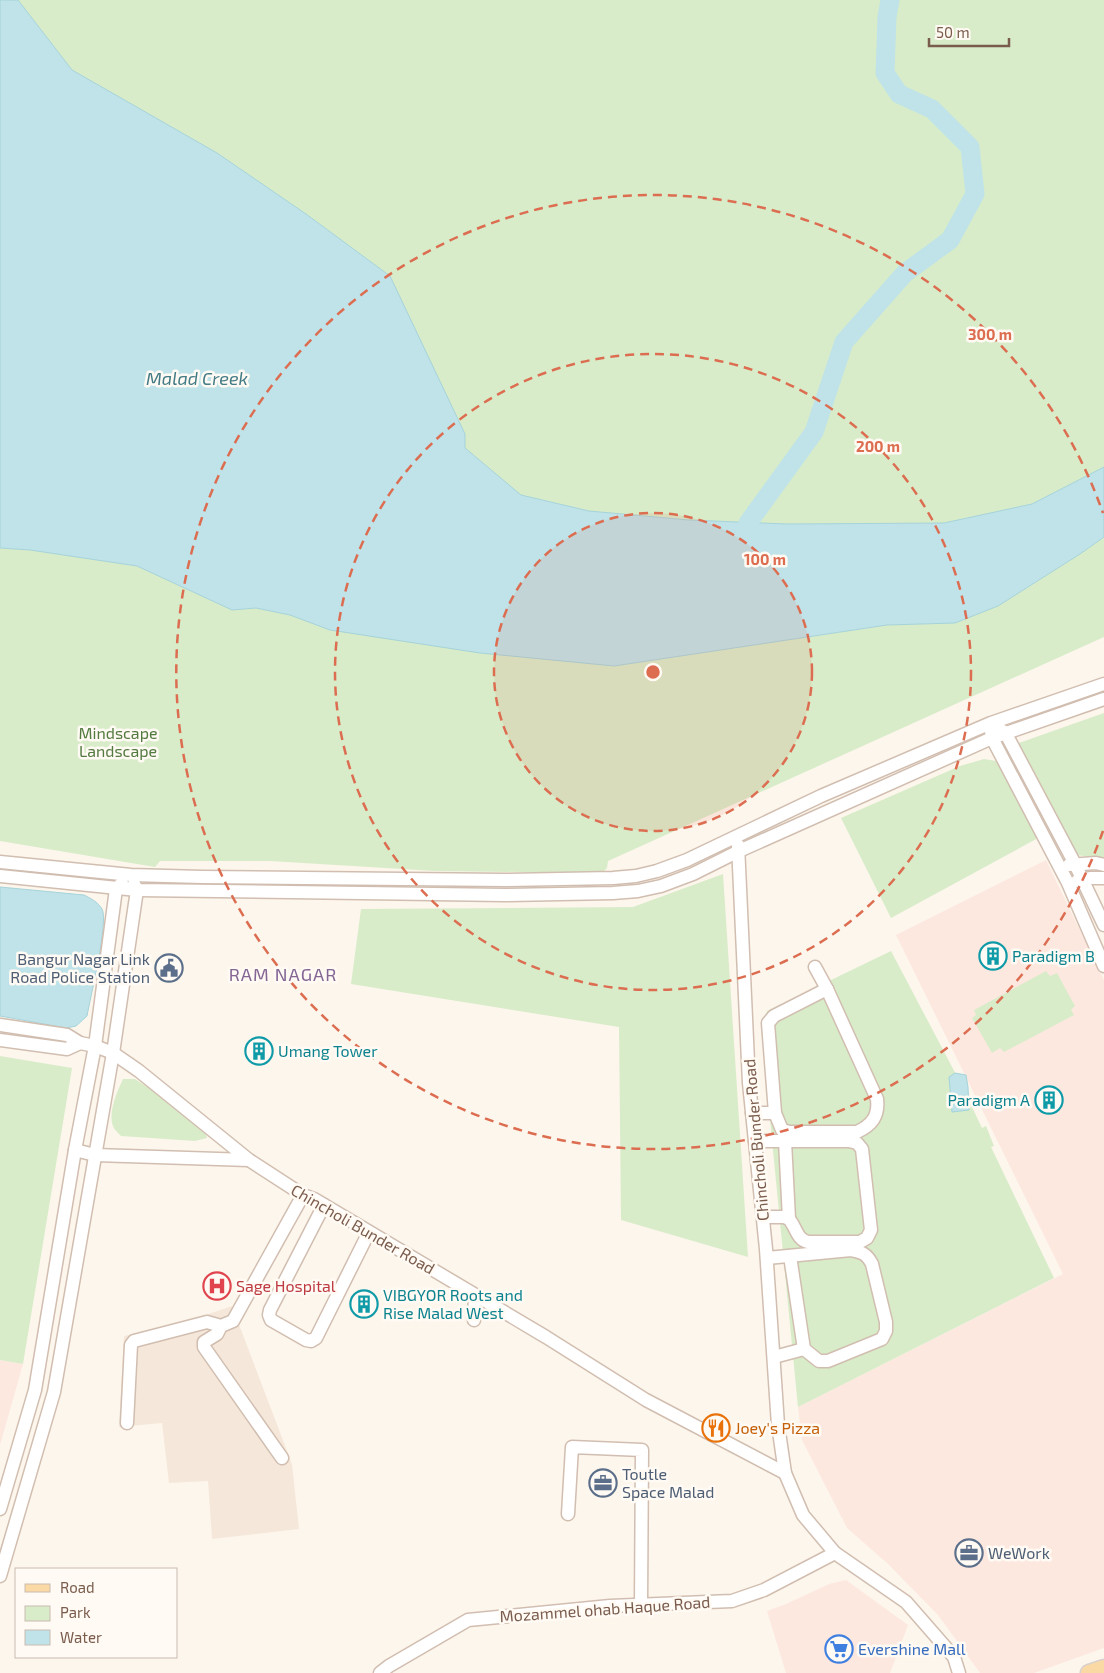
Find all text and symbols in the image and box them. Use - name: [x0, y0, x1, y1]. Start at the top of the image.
- scale bar: [929, 15, 1009, 47]
- text: 50 m: [936, 23, 970, 41]
- text: 300 m: [968, 325, 1012, 343]
- water label: Malad Creek: [146, 367, 248, 389]
- text: 200 m: [856, 437, 900, 455]
- text: 100 m: [744, 550, 786, 568]
- centre of rings: [644, 663, 662, 681]
- park label: Mindscape Landscape: [78, 723, 158, 760]
- building icon: Paradigm B: [978, 941, 1008, 971]
- place label: Paradigm B: [1012, 946, 1095, 965]
- place label: Bangur Nagar Link Road Police Station: [10, 949, 150, 986]
- public building icon: Bangur Nagar Link Road Police Station: [154, 953, 184, 983]
- district label: RAM NAGAR: [229, 963, 337, 985]
- building icon: Umang Tower: [244, 1036, 274, 1066]
- place label: Umang Tower: [278, 1041, 378, 1060]
- street label: Chincholi Bunder Road: [739, 1058, 772, 1222]
- building icon: Paradigm A: [1034, 1085, 1064, 1115]
- place label: Paradigm A: [947, 1090, 1030, 1109]
- street label: Chincholi Bunder Road: [288, 1180, 438, 1277]
- hospital icon: Sage Hospital: [202, 1271, 232, 1301]
- place label: Sage Hospital: [236, 1276, 336, 1295]
- place label: VIBGYOR Roots and Rise Malad West: [383, 1285, 523, 1322]
- building icon: VIBGYOR Roots and Rise Malad West: [349, 1289, 379, 1319]
- restaurant icon: Joey's Pizza: [701, 1413, 731, 1443]
- place label: Joey's Pizza: [735, 1418, 820, 1437]
- place label: Toutle Space Malad: [622, 1464, 714, 1501]
- office icon: Toutle Space Malad: [588, 1468, 618, 1498]
- office icon: WeWork: [954, 1538, 984, 1568]
- place label: WeWork: [988, 1543, 1050, 1562]
- legend: [15, 1568, 178, 1658]
- text: Road: [60, 1578, 95, 1596]
- street label: Mozammel ohab Haque Road: [499, 1592, 711, 1625]
- text: Park: [60, 1603, 91, 1621]
- text: Water: [60, 1628, 102, 1646]
- supermarket icon: Evershine Mall: [824, 1634, 854, 1664]
- place label: Evershine Mall: [858, 1639, 966, 1658]

